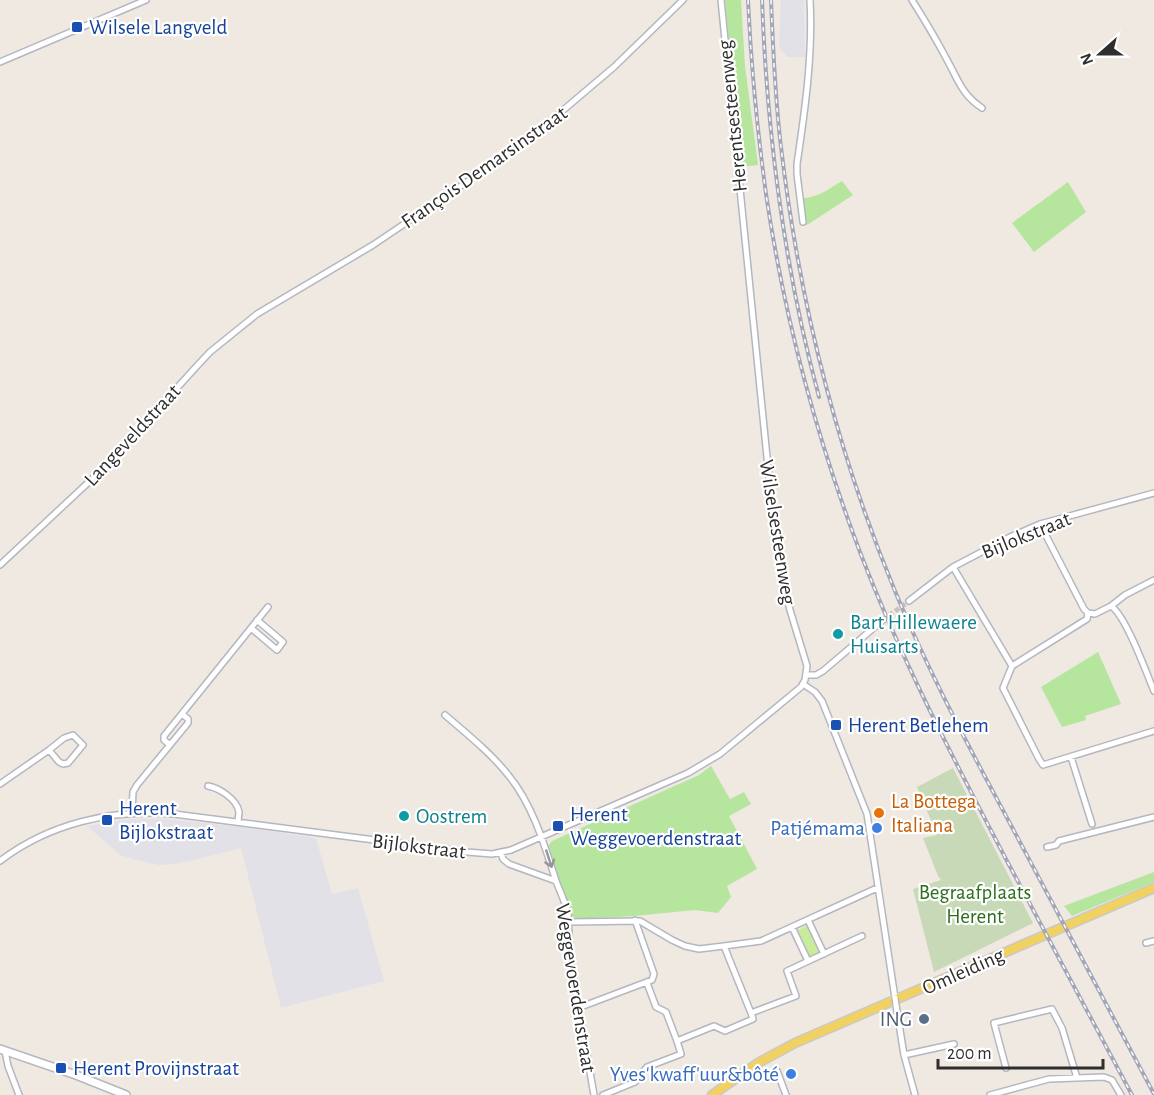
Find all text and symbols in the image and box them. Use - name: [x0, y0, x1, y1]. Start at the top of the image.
- place label: Wilsele Langveld: [89, 17, 228, 38]
- marker: Wilsele Langveld: [70, 20, 84, 34]
- north arrow: [1070, 24, 1130, 84]
- street label: Herentsesteenweg: [714, 38, 751, 193]
- text: N: [1077, 51, 1096, 67]
- street label: François Demarsinstraat: [398, 102, 571, 233]
- street label: Langeveldstraat: [80, 380, 185, 490]
- street label: Wilselsesteenweg: [756, 458, 799, 607]
- street label: Bijlokstraat: [979, 508, 1074, 563]
- place label: Bart Hillewaere Huisarts: [850, 612, 977, 657]
- marker: Bart Hillewaere Huisarts: [831, 627, 845, 641]
- place label: Herent Betlehem: [848, 715, 989, 736]
- marker: Herent Betlehem: [829, 718, 843, 732]
- place label: La Bottega Italiana: [891, 791, 977, 836]
- place label: Herent Bijlokstraat: [119, 798, 213, 843]
- place label: Herent Weggevoerdenstraat: [570, 804, 742, 849]
- place label: Oostrem: [416, 806, 487, 827]
- marker: La Bottega Italiana: [872, 806, 886, 820]
- marker: Oostrem: [397, 809, 411, 823]
- marker: Herent Bijlokstraat: [100, 813, 114, 827]
- place label: Patjémama: [770, 818, 865, 839]
- marker: Herent Weggevoerdenstraat: [551, 819, 565, 833]
- marker: Patjémama: [870, 821, 884, 835]
- street label: Bijlokstraat: [371, 830, 467, 863]
- one-way arrow: [544, 849, 555, 868]
- park label: Begraafplaats Herent: [919, 882, 1031, 927]
- street label: Weggevoerdenstraat: [552, 902, 599, 1075]
- street label: Omleiding: [919, 944, 1008, 999]
- place label: ING: [880, 1009, 912, 1030]
- marker: ING: [917, 1012, 931, 1026]
- scale bar: [938, 1032, 1103, 1070]
- text: 200 m: [947, 1045, 992, 1063]
- place label: Herent Provijnstraat: [73, 1058, 239, 1079]
- marker: Herent Provijnstraat: [54, 1061, 68, 1075]
- place label: Yves'kwaff'uur&bôté: [610, 1064, 779, 1085]
- marker: Yves'kwaff'uur&bôté: [784, 1067, 798, 1081]

